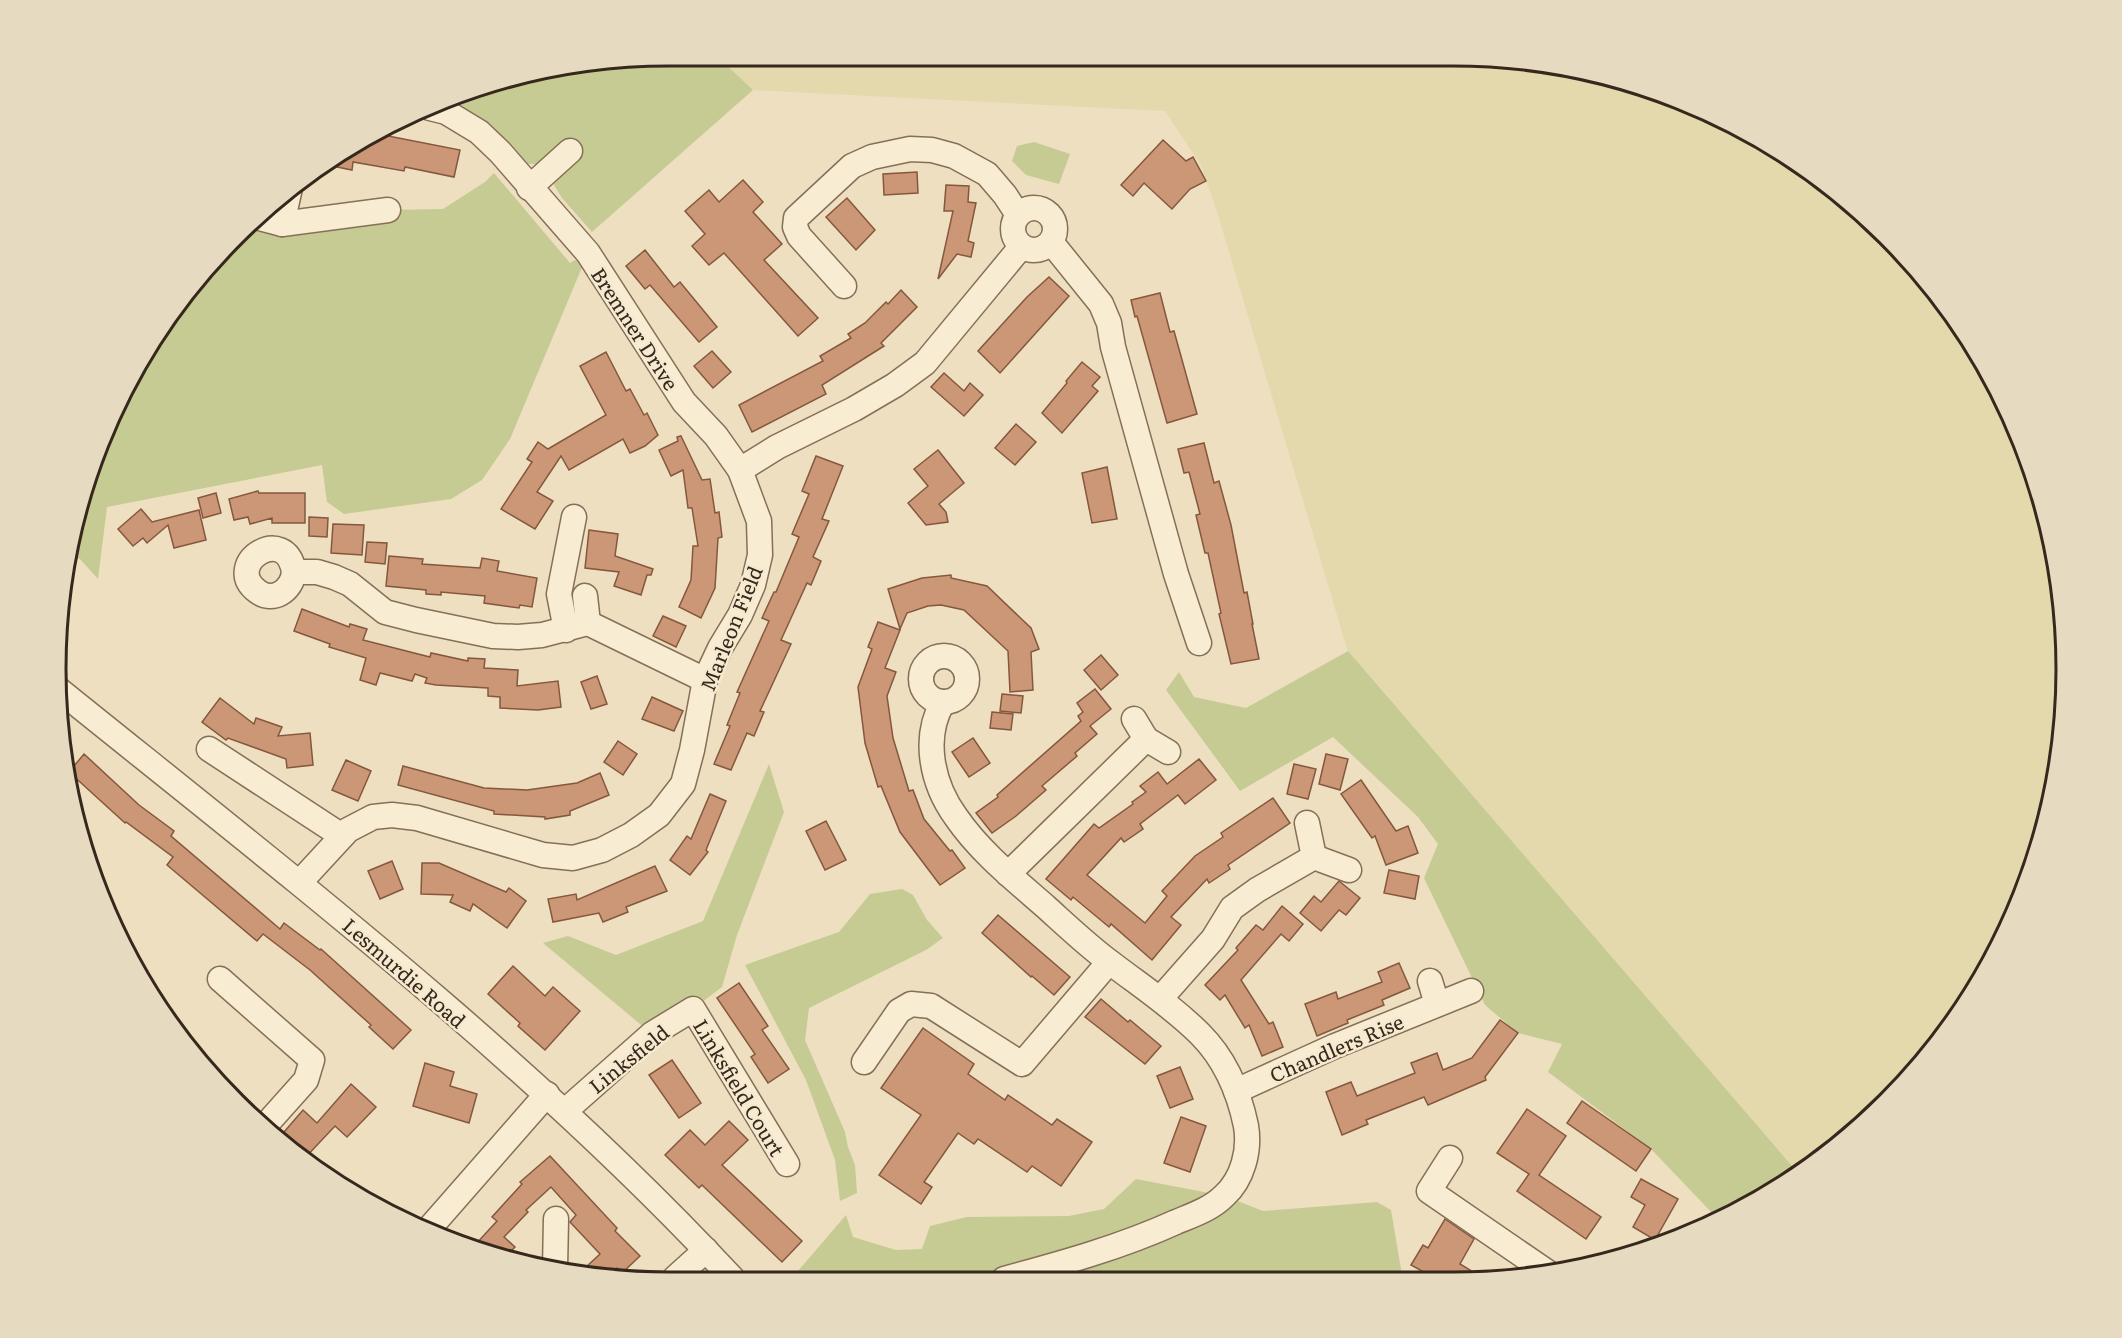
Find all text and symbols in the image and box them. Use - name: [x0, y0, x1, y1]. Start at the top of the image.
- street label: Bremner Drive: [585, 261, 687, 395]
- street label: Marleon Field: [691, 561, 769, 695]
- street label: Lesmurdie Road: [337, 910, 473, 1034]
- street label: Chandlers Rise: [1264, 1005, 1408, 1089]
- street label: Linksfield Court: [687, 1013, 793, 1161]
- street label: Linksfield: [581, 1016, 675, 1100]

